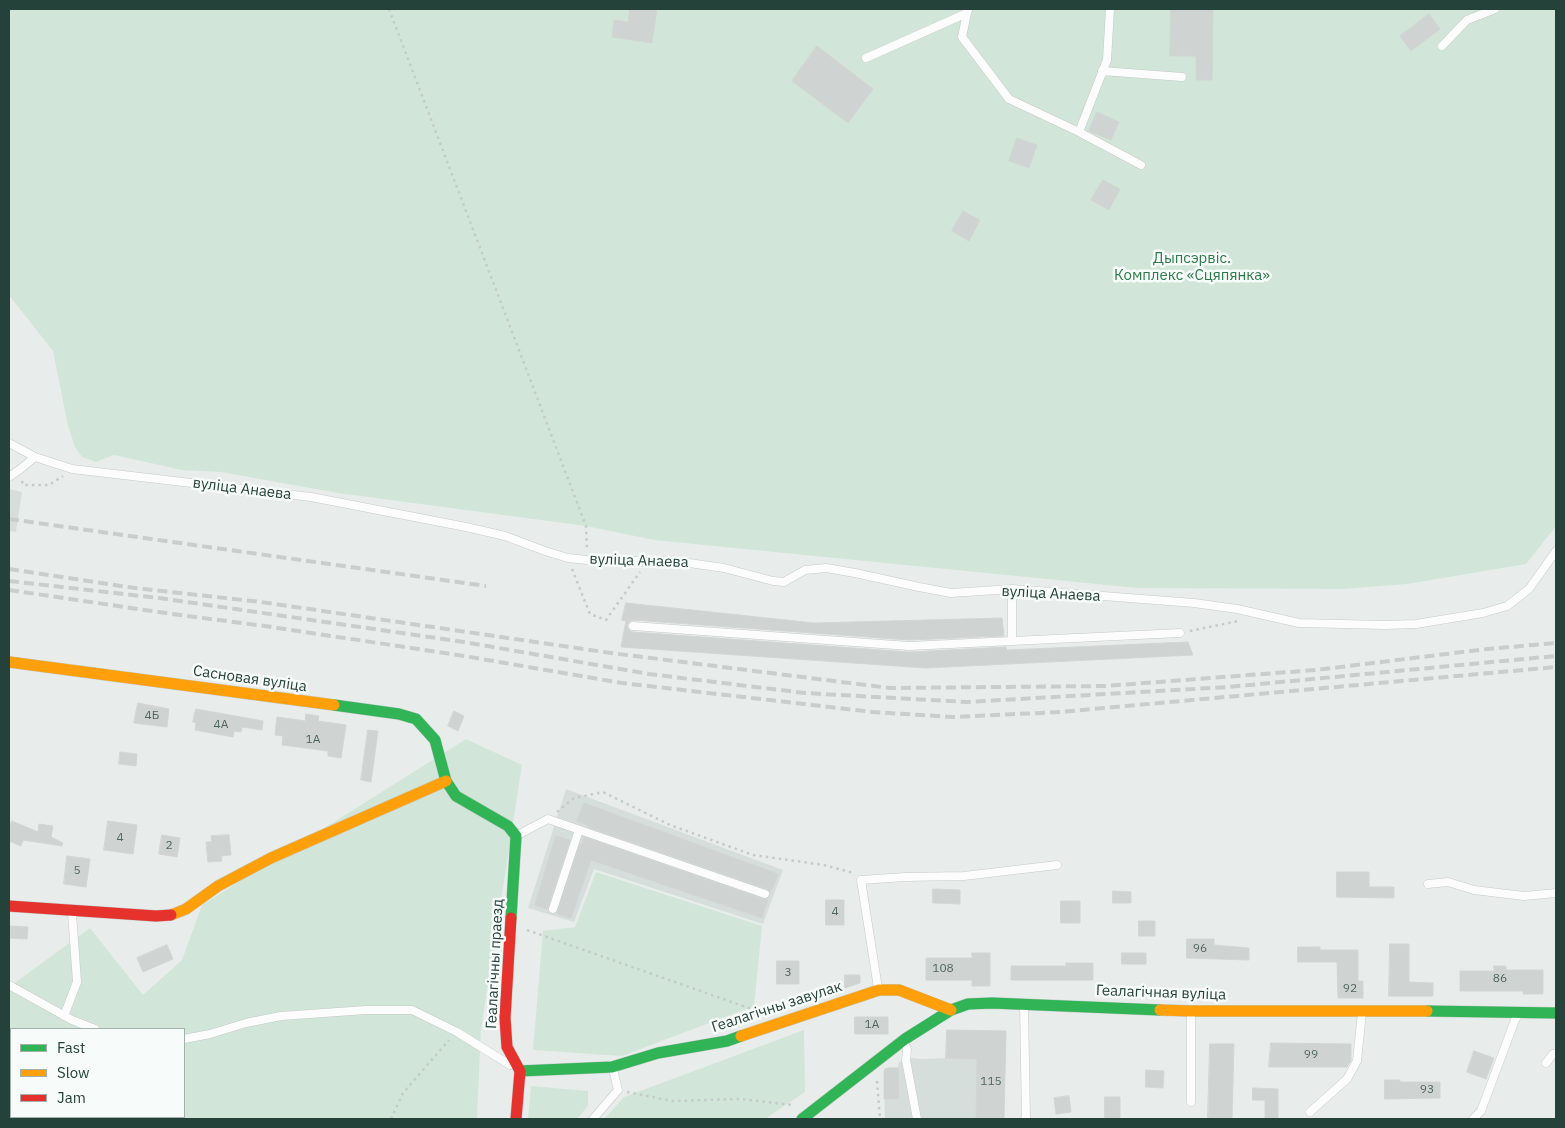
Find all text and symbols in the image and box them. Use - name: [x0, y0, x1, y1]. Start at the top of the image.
- park label: Дыпсэрвіс. Комплекс «Сцяпянка»: [1114, 250, 1270, 285]
- street label: вуліца Анаева: [192, 474, 292, 504]
- street label: вуліца Анаева: [589, 550, 689, 572]
- street label: вуліца Анаева: [1001, 582, 1101, 606]
- street label: Сасновая вуліца: [192, 662, 308, 696]
- house number: 4Б: [145, 709, 159, 723]
- house number: 4А: [214, 718, 228, 732]
- house number: 1А: [306, 733, 320, 747]
- house number: 4: [116, 831, 124, 845]
- house number: 2: [165, 839, 173, 853]
- house number: 5: [73, 864, 81, 878]
- street label: Геалагічны праезд: [483, 898, 507, 1030]
- house number: 4: [831, 905, 839, 919]
- house number: 96: [1193, 942, 1207, 956]
- house number: 108: [932, 962, 954, 976]
- house number: 3: [784, 966, 792, 980]
- house number: 86: [1493, 972, 1507, 986]
- street label: Геалагічны завулак: [709, 977, 845, 1037]
- street label: Геалагічная вуліца: [1096, 982, 1226, 1004]
- house number: 92: [1343, 982, 1357, 996]
- house number: 1А: [865, 1018, 879, 1032]
- legend: [10, 1028, 185, 1118]
- text: Fast: [57, 1038, 85, 1057]
- house number: 99: [1304, 1048, 1318, 1062]
- text: Slow: [57, 1063, 90, 1082]
- house number: 115: [980, 1075, 1002, 1089]
- house number: 93: [1420, 1083, 1434, 1097]
- text: Jam: [57, 1088, 86, 1107]

